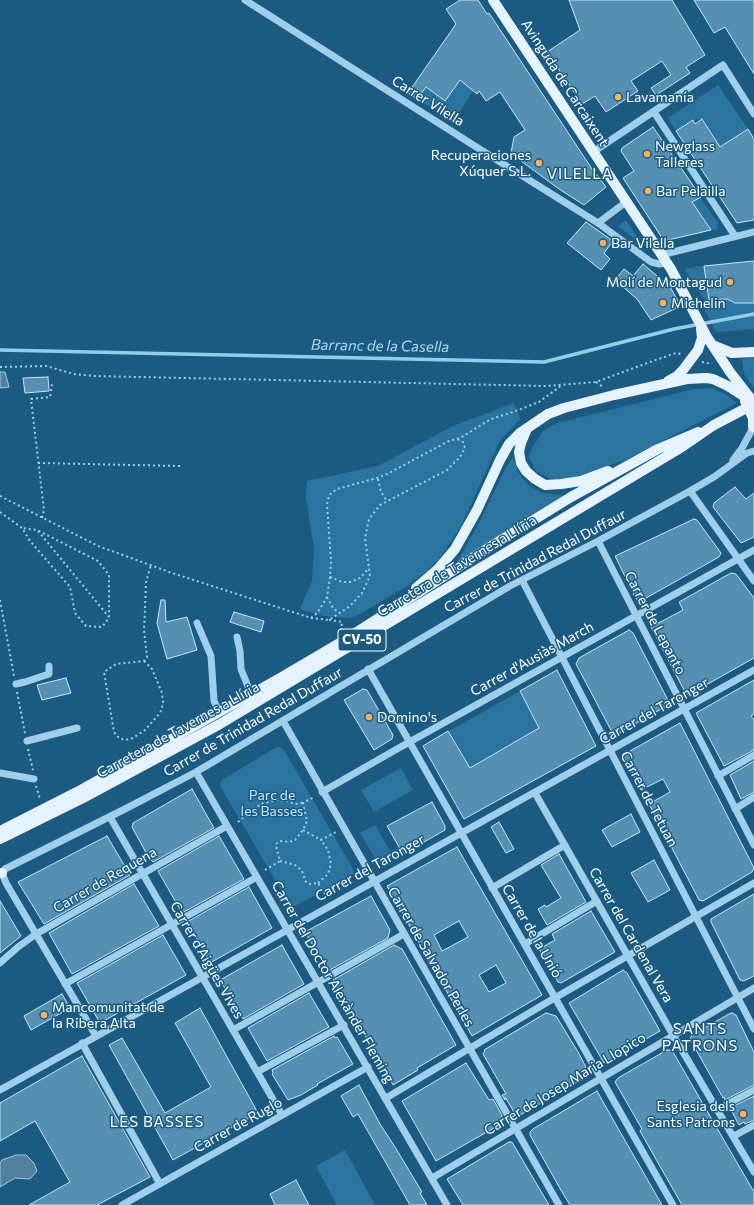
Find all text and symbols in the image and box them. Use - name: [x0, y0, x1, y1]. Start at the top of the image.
- street label: Avinguda de Carcaixent: [518, 16, 612, 150]
- street label: Carrer Vilella: [389, 72, 467, 130]
- place label: Lavamanía: [626, 89, 694, 105]
- marker: Lavamanía: [613, 92, 623, 102]
- place label: Newglass Talleres: [655, 138, 715, 170]
- place label: Recuperaciones Xúquer S.L.: [431, 147, 531, 180]
- marker: Newglass Talleres: [642, 149, 652, 159]
- marker: Recuperaciones Xúquer S.L.: [534, 158, 544, 168]
- district label: VILELLA: [547, 165, 613, 183]
- place label: Bar Pelailla: [656, 183, 725, 199]
- marker: Bar Pelailla: [643, 186, 653, 196]
- place label: Bar Vilella: [611, 235, 674, 251]
- marker: Bar Vilella: [598, 238, 608, 248]
- place label: Molí de Montagud: [606, 274, 722, 290]
- marker: Molí de Montagud: [725, 277, 735, 287]
- place label: Michelin: [671, 295, 726, 311]
- marker: Michelin: [658, 298, 668, 308]
- water label: Barranc de la Casella: [311, 336, 449, 356]
- street label: Carrer de Trinidad Redal Duffaur: [441, 506, 629, 616]
- street label: Carretera de Tavernes a Llíria: [374, 512, 540, 620]
- street label: Carrer de Lepanto: [621, 568, 689, 678]
- street label: Carrer d'Ausiàs March: [468, 618, 596, 700]
- road number: CV-50: [338, 629, 386, 651]
- street label: Carrer de Trinidad Redal Duffaur: [161, 664, 345, 780]
- street label: Carrer del Taronger: [596, 674, 712, 748]
- street label: Carretera de Tavernes a Llíria: [94, 678, 262, 782]
- place label: Domino's: [377, 709, 437, 725]
- marker: Domino's: [364, 712, 374, 722]
- street label: Carrer de Tetuan: [617, 748, 681, 850]
- park label: Parc de les Basses: [241, 787, 303, 820]
- street label: Carrer del Taronger: [312, 831, 428, 905]
- street label: Carrer de Requena: [50, 844, 160, 916]
- street label: Carrer del Cardenal Vera: [585, 864, 677, 1006]
- street label: Carrer del Doctor Alexànder Fleming: [268, 878, 398, 1086]
- street label: Carrer de la Unió: [498, 881, 566, 981]
- street label: Carrer de Salvador Perles: [384, 884, 478, 1030]
- street label: Carrer d'Aigües Vives: [167, 898, 247, 1022]
- place label: Mancomunitat de la Ribera Alta: [52, 999, 165, 1032]
- marker: Mancomunitat de la Ribera Alta: [39, 1010, 49, 1020]
- district label: SANTS PATRONS: [662, 1020, 738, 1055]
- street label: Carrer de Josep Maria Llopico: [481, 1029, 649, 1139]
- street label: Carrer de Ruglo: [191, 1094, 285, 1156]
- place label: Esglesia dels Sants Patrons: [647, 1098, 735, 1130]
- marker: Esglesia dels Sants Patrons: [738, 1109, 748, 1119]
- district label: LES BASSES: [110, 1113, 204, 1131]

